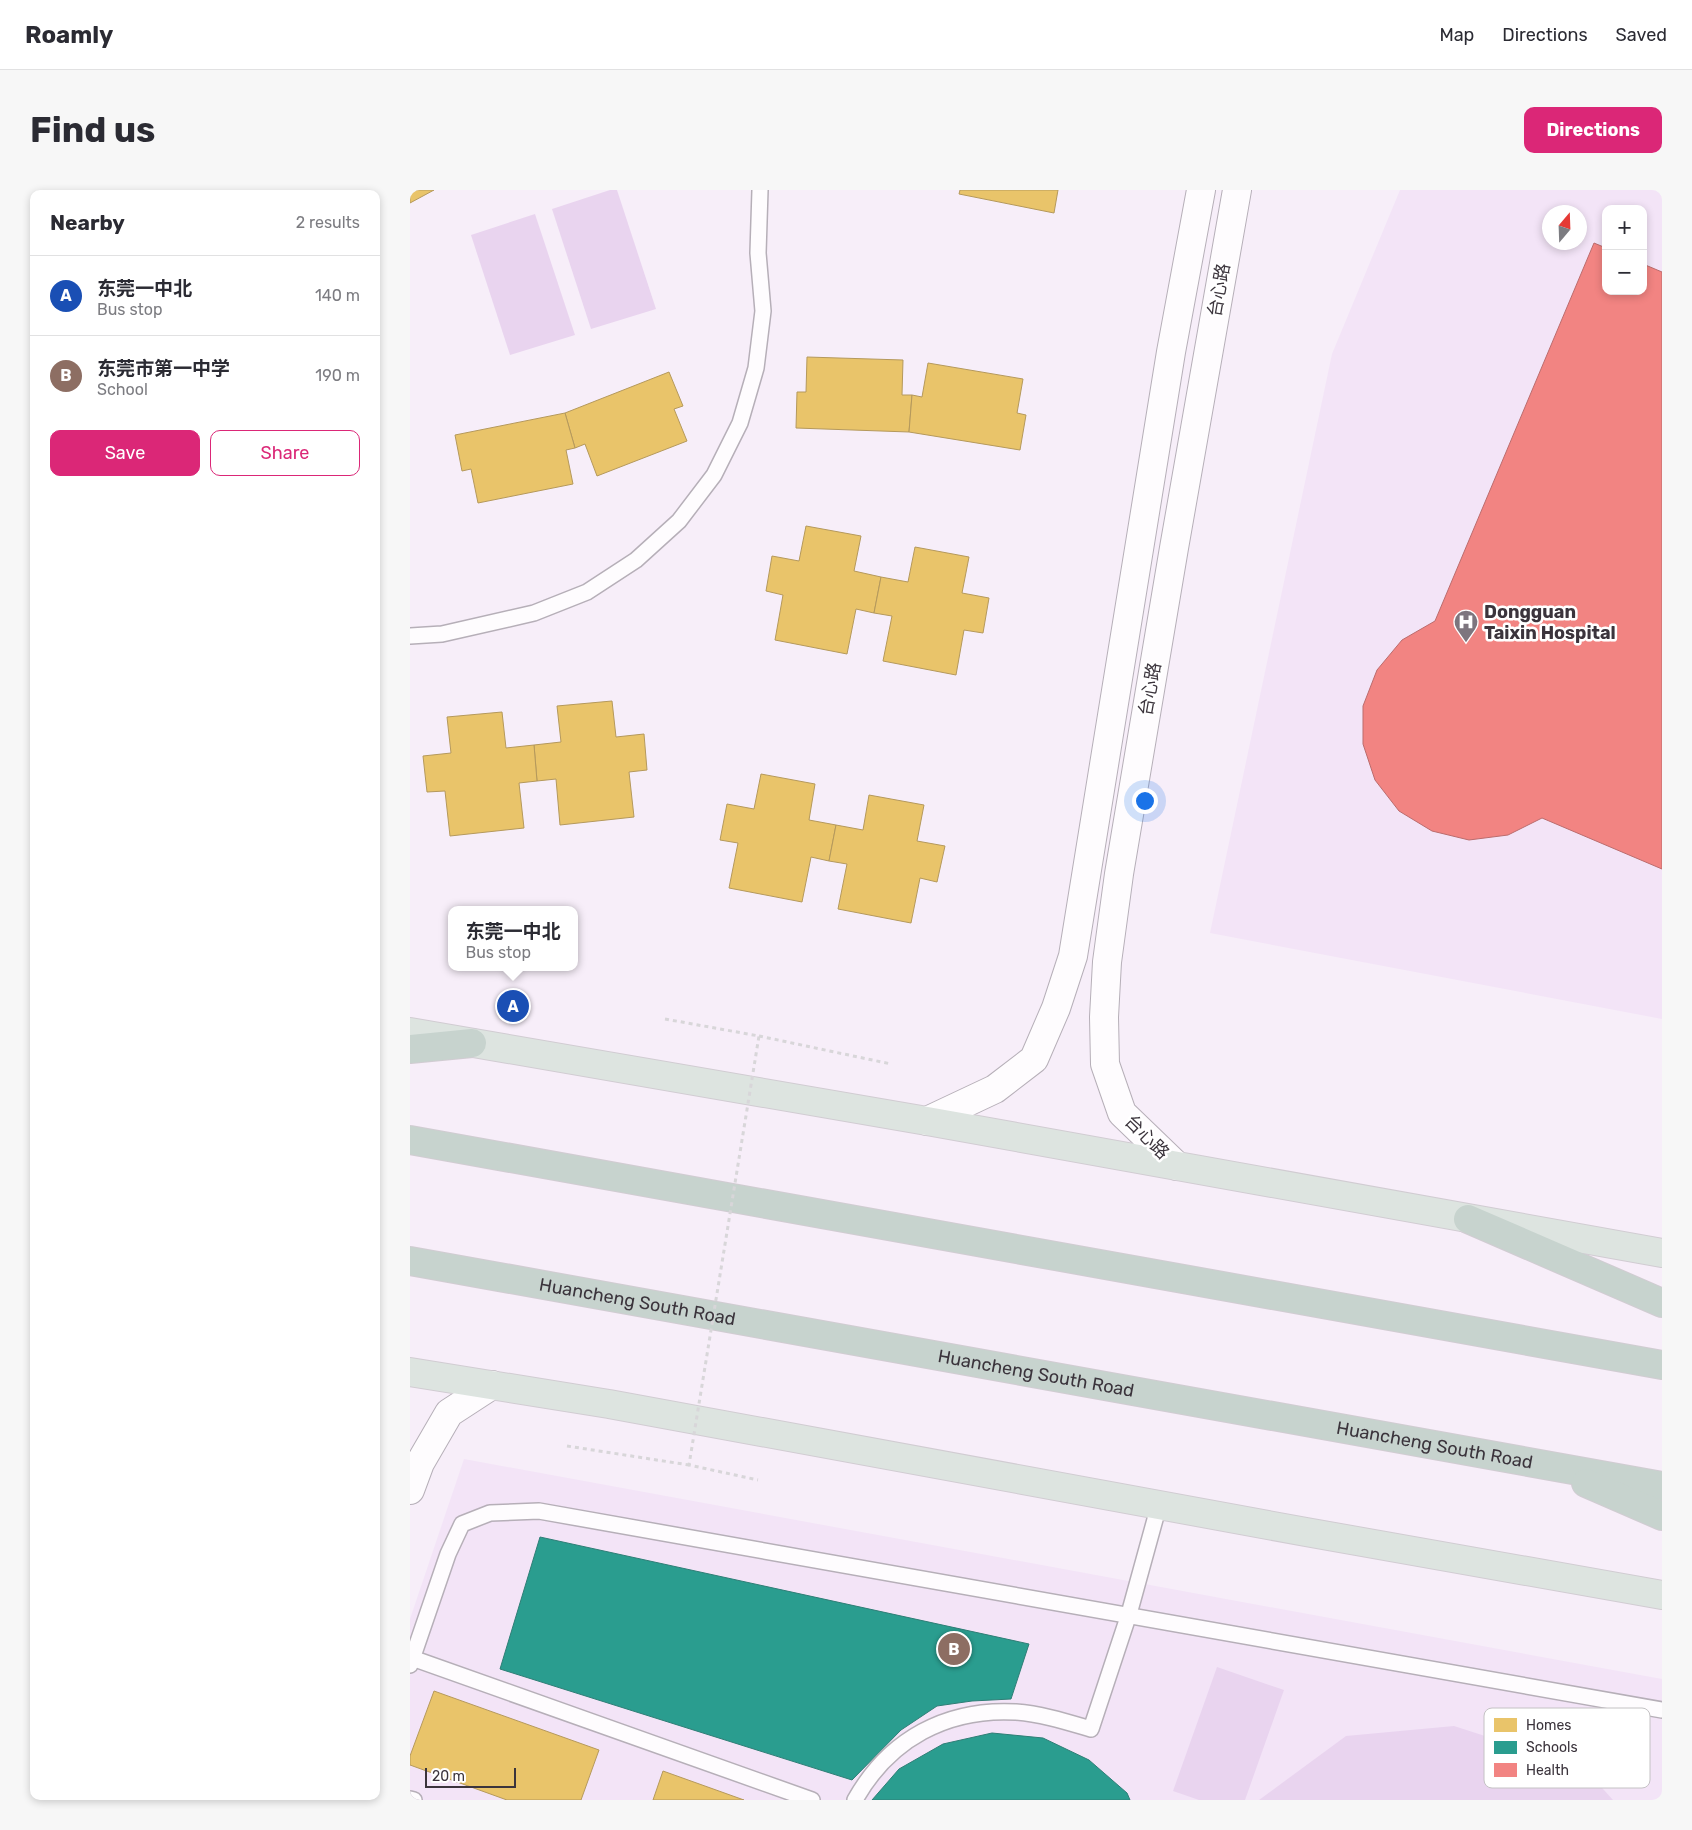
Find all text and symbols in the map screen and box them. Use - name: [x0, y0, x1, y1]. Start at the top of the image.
- text: Roamly: [25, 21, 113, 49]
- text: Map: [1439, 24, 1474, 46]
- text: Directions: [1502, 24, 1588, 46]
- text: Saved: [1616, 24, 1667, 46]
- button: Directions: [1524, 107, 1662, 153]
- text: Find us: [30, 109, 155, 151]
- north arrow: [1542, 205, 1587, 250]
- map controls: [1602, 205, 1647, 295]
- button: +: [1602, 205, 1647, 250]
- text: Nearby: [50, 210, 125, 235]
- text: 2 results: [296, 213, 360, 232]
- button: −: [1602, 250, 1647, 295]
- street label: 台心路: [1203, 262, 1235, 318]
- text: 东莞一中北: [97, 277, 192, 300]
- text: A: [60, 286, 72, 305]
- text: 140 m: [315, 286, 360, 305]
- text: Bus stop: [97, 300, 163, 319]
- text: 东莞市第一中学: [97, 357, 230, 380]
- text: B: [60, 366, 72, 385]
- text: 190 m: [315, 366, 360, 385]
- text: School: [97, 380, 148, 399]
- button: Save: [50, 430, 200, 476]
- button: Share: [210, 430, 360, 476]
- place label: Dongguan Taixin Hospital: [1484, 601, 1616, 644]
- hospital icon: Dongguan Taixin Hospital: [1453, 609, 1479, 643]
- street label: 台心路: [1134, 661, 1166, 717]
- your location: [1132, 788, 1158, 814]
- popup: [448, 906, 578, 971]
- text: 东莞一中北: [465, 920, 561, 943]
- text: Bus stop: [465, 943, 531, 962]
- pin: A: [497, 987, 529, 1025]
- street label: 台心路: [1120, 1110, 1174, 1164]
- street label: Huancheng South Road: [537, 1273, 737, 1330]
- street label: Huancheng South Road: [936, 1345, 1136, 1402]
- street label: Huancheng South Road: [1335, 1417, 1535, 1474]
- pin: B: [938, 1630, 970, 1668]
- legend: [1484, 1708, 1650, 1788]
- text: Homes: [1526, 1717, 1571, 1734]
- text: Schools: [1526, 1739, 1578, 1756]
- text: Health: [1526, 1762, 1569, 1779]
- scale bar: [425, 1765, 516, 1788]
- text: 20 m: [432, 1768, 465, 1785]

